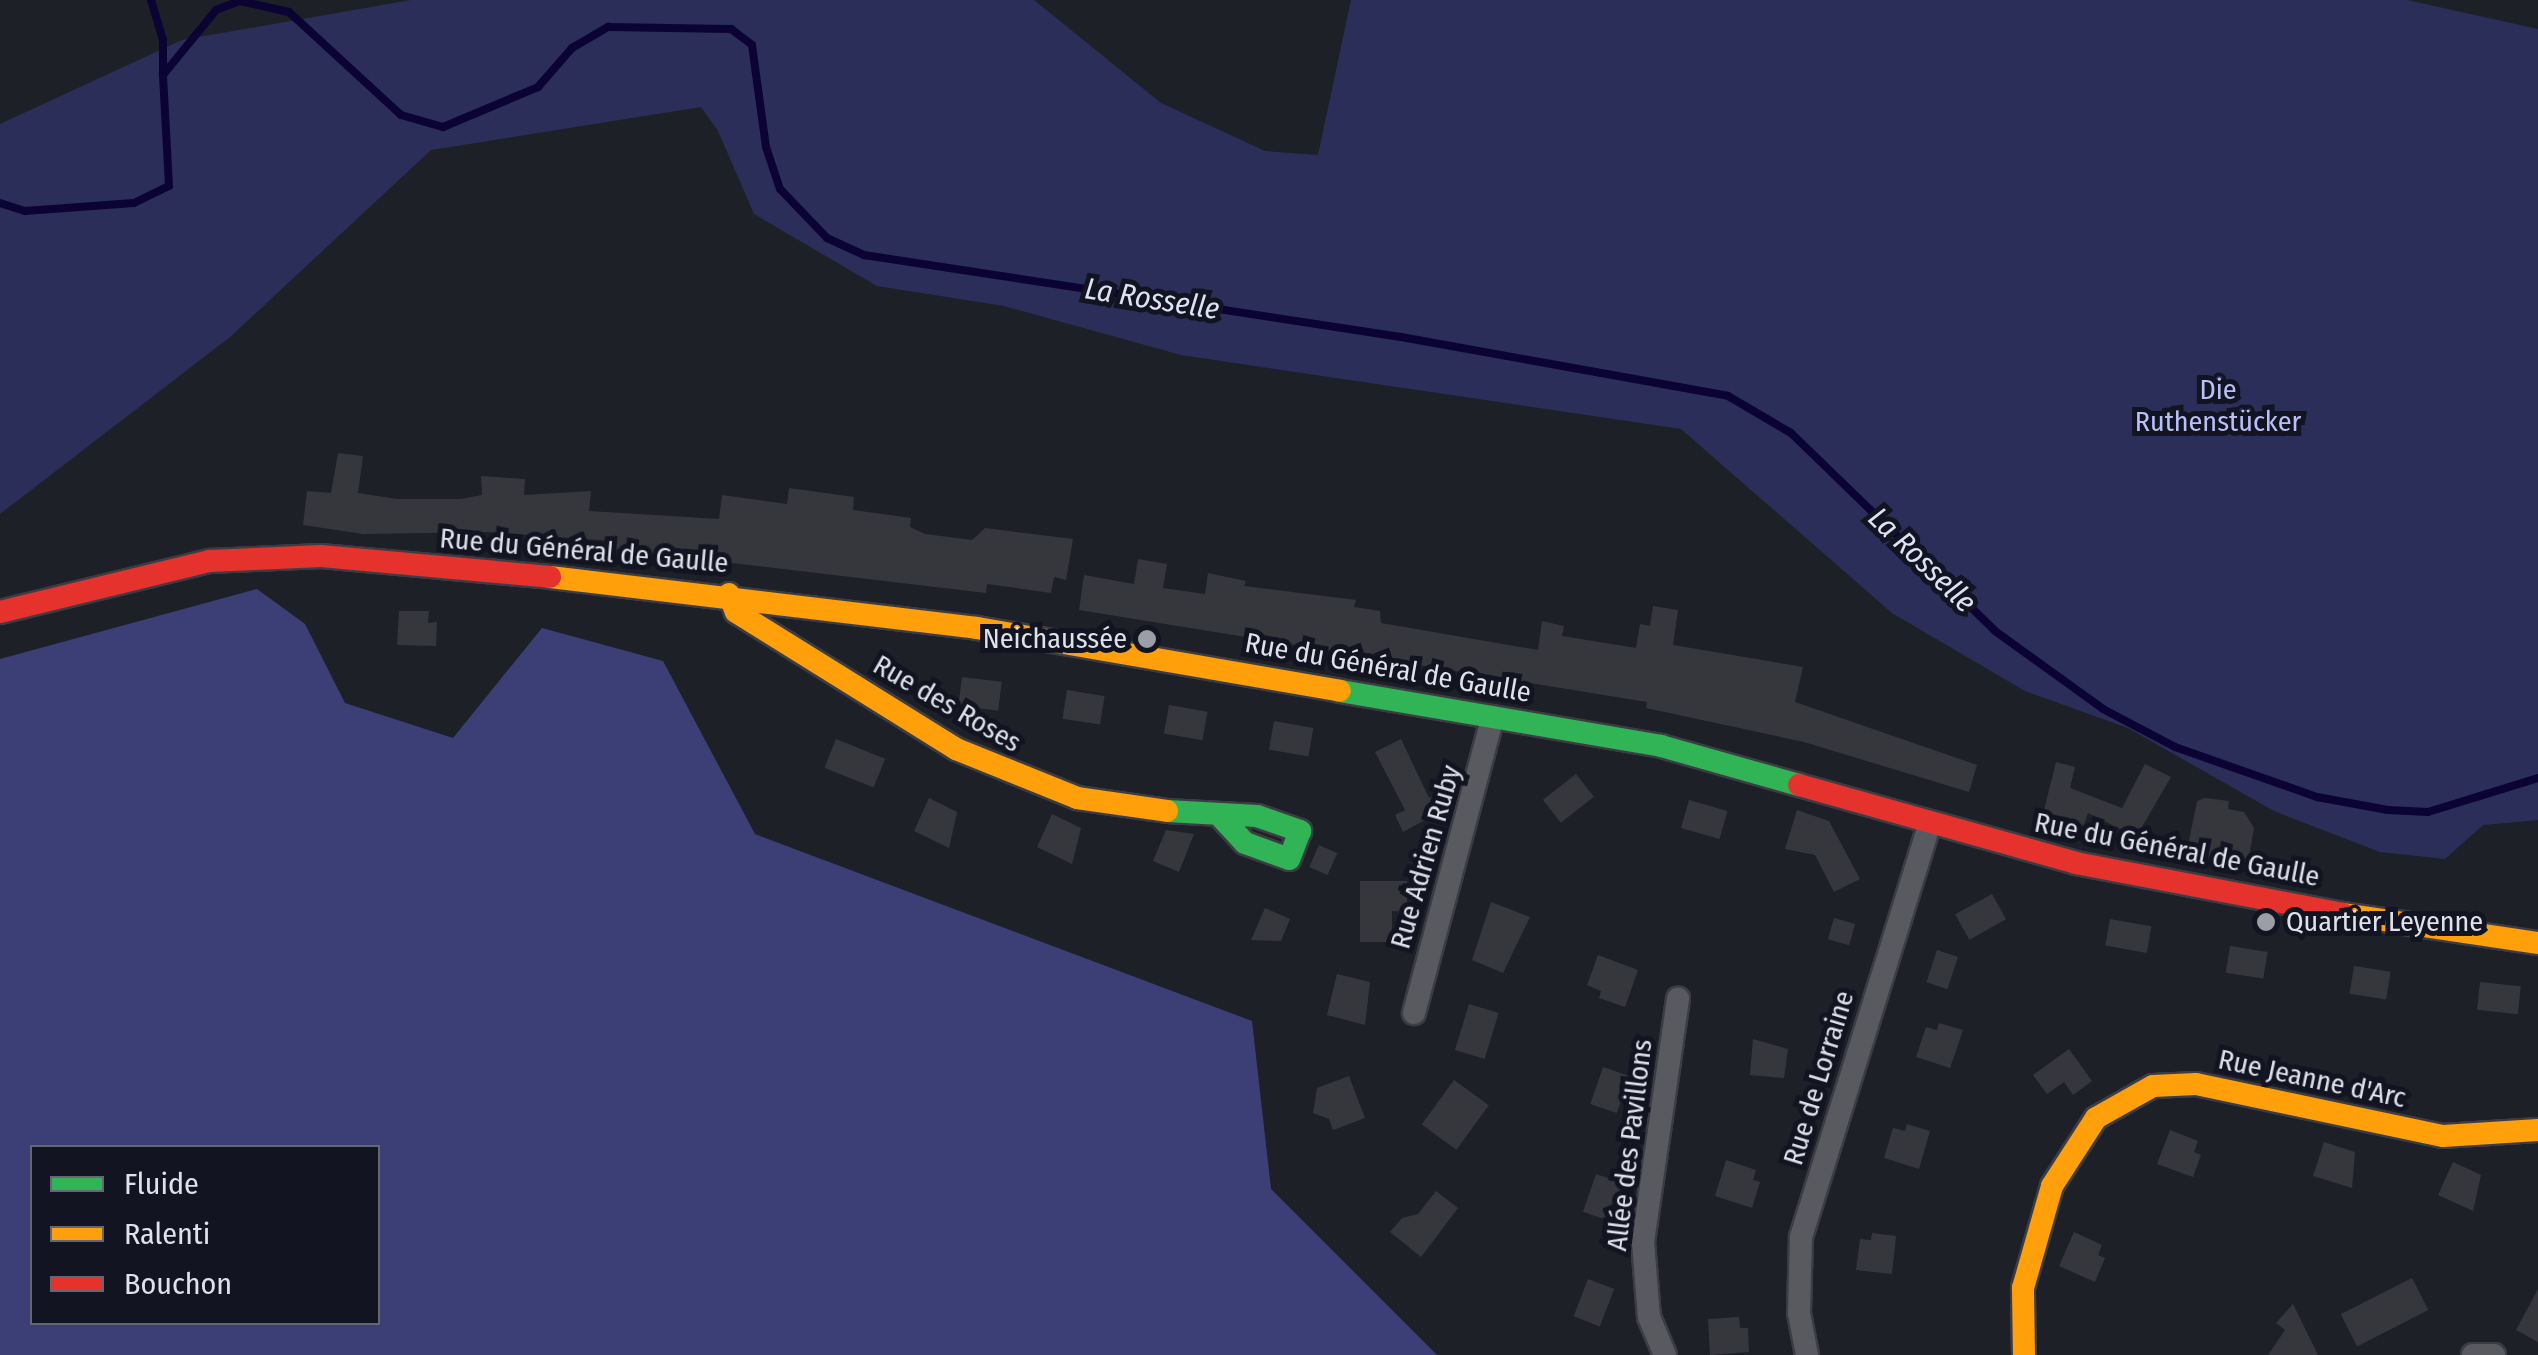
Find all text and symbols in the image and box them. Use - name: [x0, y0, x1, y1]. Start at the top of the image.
- water label: La Rosselle: [1082, 271, 1222, 327]
- park label: Die Ruthenstücker: [2135, 373, 2301, 439]
- water label: La Rosselle: [1861, 500, 1983, 620]
- street label: Rue du Général de Gaulle: [438, 522, 730, 580]
- place label: Neichaussée: [983, 622, 1127, 656]
- street label: Rue du Général de Gaulle: [1242, 626, 1534, 710]
- marker: Neichaussée: [1136, 628, 1158, 650]
- street label: Rue des Roses: [867, 648, 1027, 760]
- street label: Rue Adrien Ruby: [1384, 761, 1468, 953]
- street label: Rue du Général de Gaulle: [2032, 806, 2322, 894]
- place label: Quartier Leyenne: [2286, 905, 2483, 939]
- marker: Quartier Leyenne: [2255, 911, 2277, 933]
- street label: Rue de Lorraine: [1777, 987, 1861, 1169]
- street label: Allée des Pavillons: [1600, 1037, 1660, 1253]
- street label: Rue Jeanne d'Arc: [2215, 1043, 2409, 1115]
- legend: [30, 1145, 380, 1325]
- text: Fluide: [124, 1166, 199, 1202]
- text: Ralenti: [124, 1216, 210, 1252]
- text: Bouchon: [124, 1266, 232, 1302]

